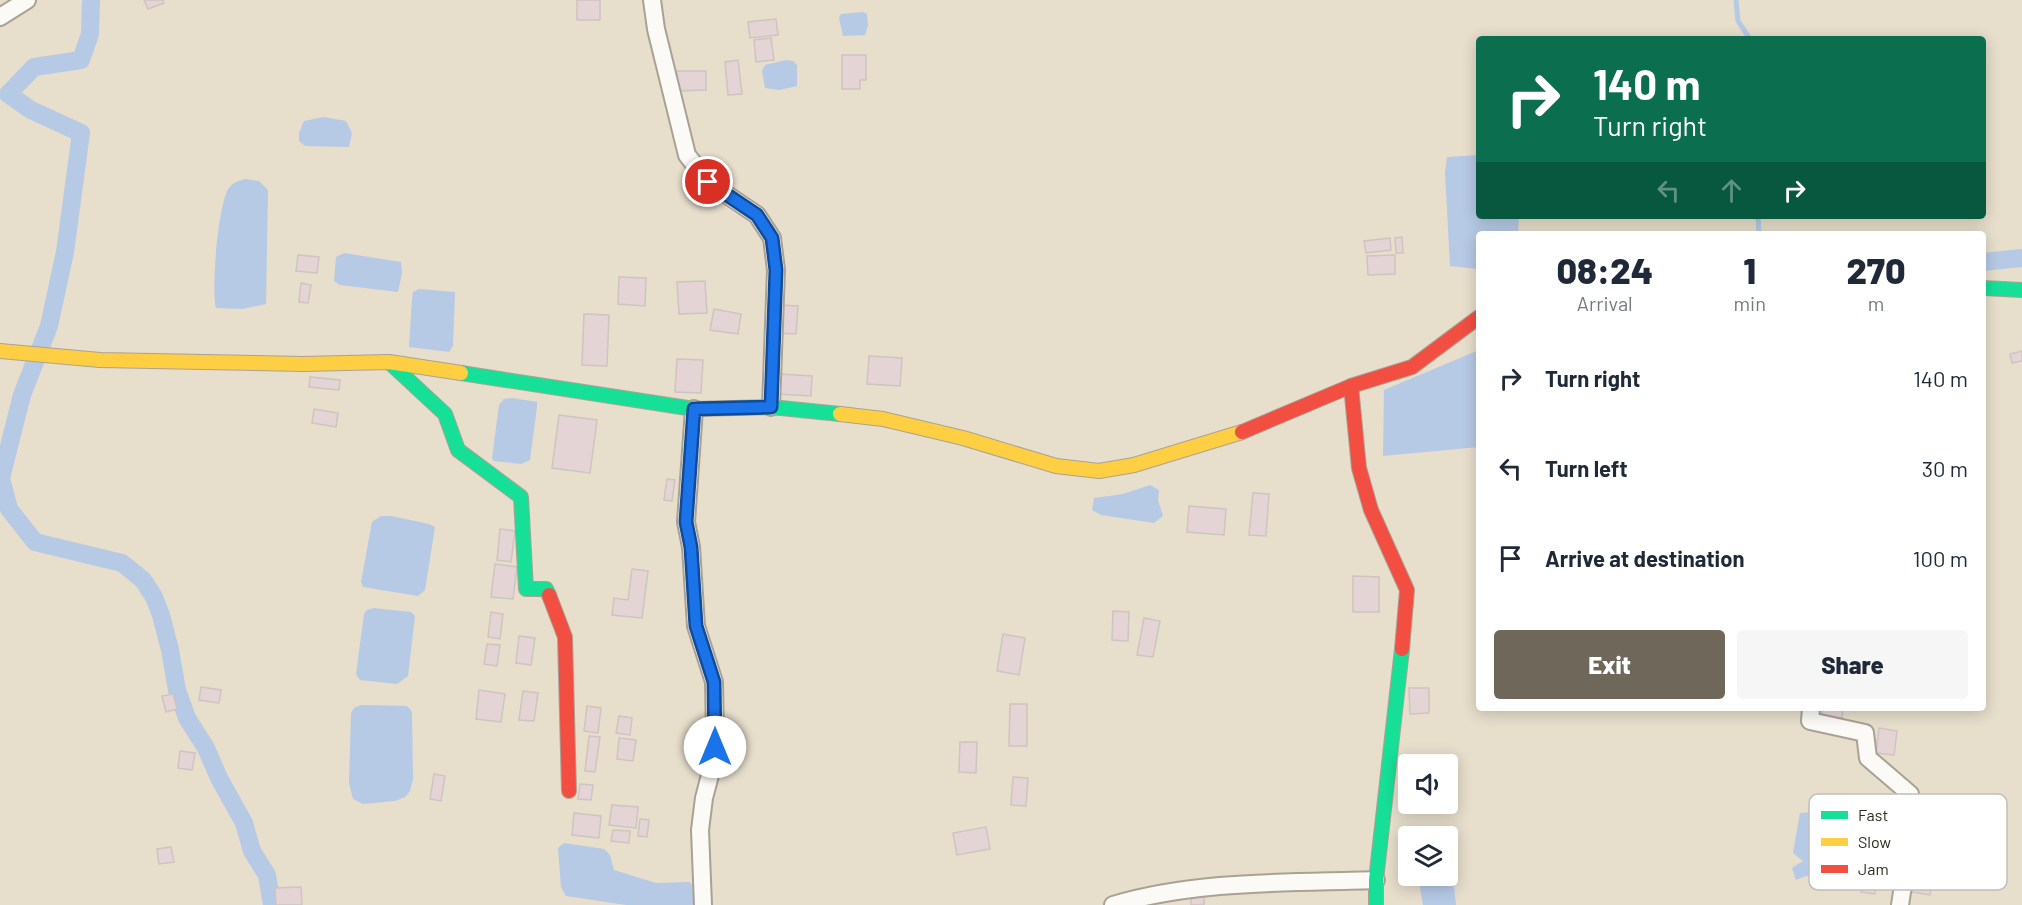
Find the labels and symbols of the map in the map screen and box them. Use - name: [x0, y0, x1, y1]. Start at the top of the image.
- pin: [682, 156, 733, 207]
- position arrow: [683, 715, 747, 779]
- legend: [1809, 794, 2007, 890]
- text: Fast: [1858, 805, 1888, 824]
- text: Slow: [1858, 832, 1891, 851]
- text: Jam: [1858, 859, 1889, 878]

